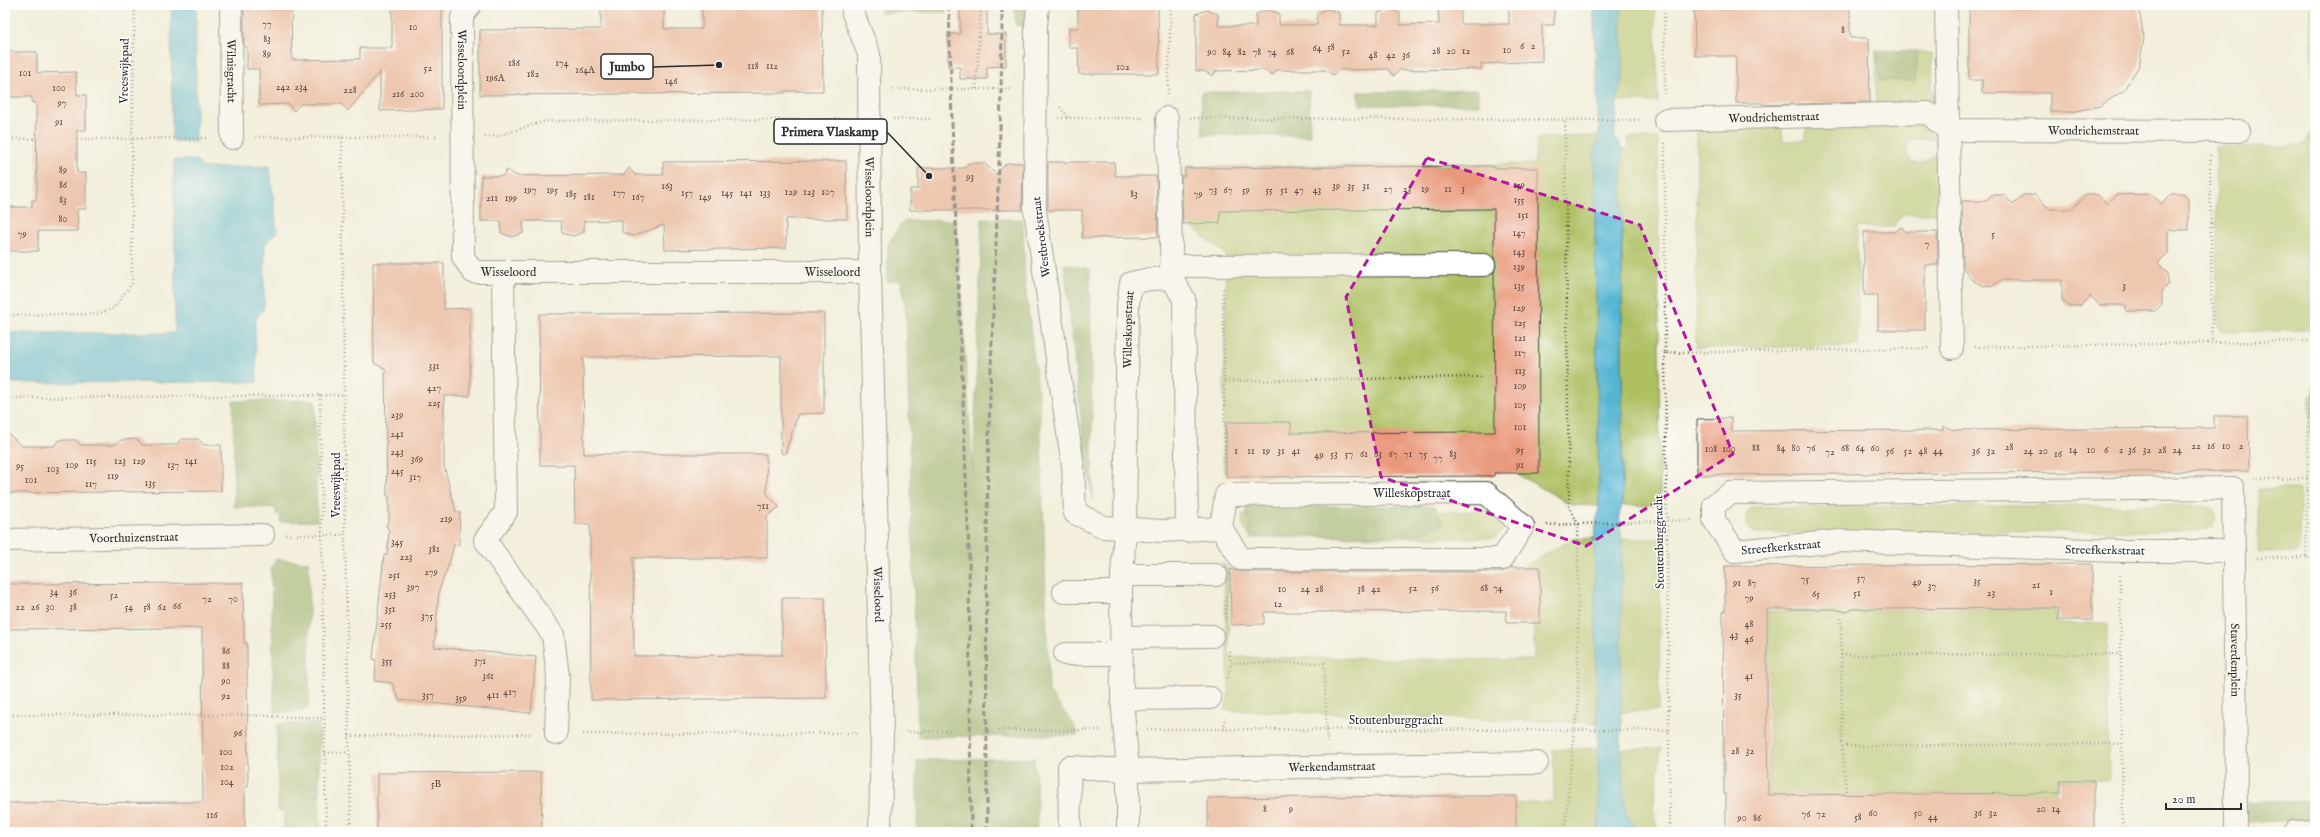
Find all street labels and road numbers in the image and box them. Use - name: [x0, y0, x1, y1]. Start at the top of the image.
- street label: Wisseloordplein: [453, 29, 469, 110]
- street label: Vreeswijkpad: [116, 38, 134, 105]
- street label: Wilnisgracht: [223, 39, 239, 103]
- street label: Woudrichemstraat: [1728, 109, 1820, 126]
- street label: Woudrichemstraat: [2048, 123, 2139, 139]
- street label: Wisseloordplein: [861, 157, 877, 238]
- street label: Westbroekstraat: [1029, 196, 1054, 278]
- street label: Wisseloord: [481, 265, 537, 280]
- street label: Wisseloord: [805, 265, 861, 280]
- street label: Willeskopstraat: [1120, 290, 1138, 368]
- street label: Vreeswijkpad: [329, 452, 345, 519]
- street label: Willeskopstraat: [1373, 486, 1451, 502]
- street label: Stoutenburggracht: [1651, 495, 1668, 589]
- street label: Voorthuizenstraat: [88, 530, 179, 546]
- street label: Streefkerkstraat: [1741, 537, 1822, 558]
- street label: Streefkerkstraat: [2065, 542, 2145, 559]
- street label: Wisseloord: [870, 566, 886, 623]
- street label: Staverdenplein: [2226, 623, 2243, 698]
- street label: Stoutenburggracht: [1349, 713, 1443, 728]
- street label: Werkendamstraat: [1288, 759, 1376, 775]

